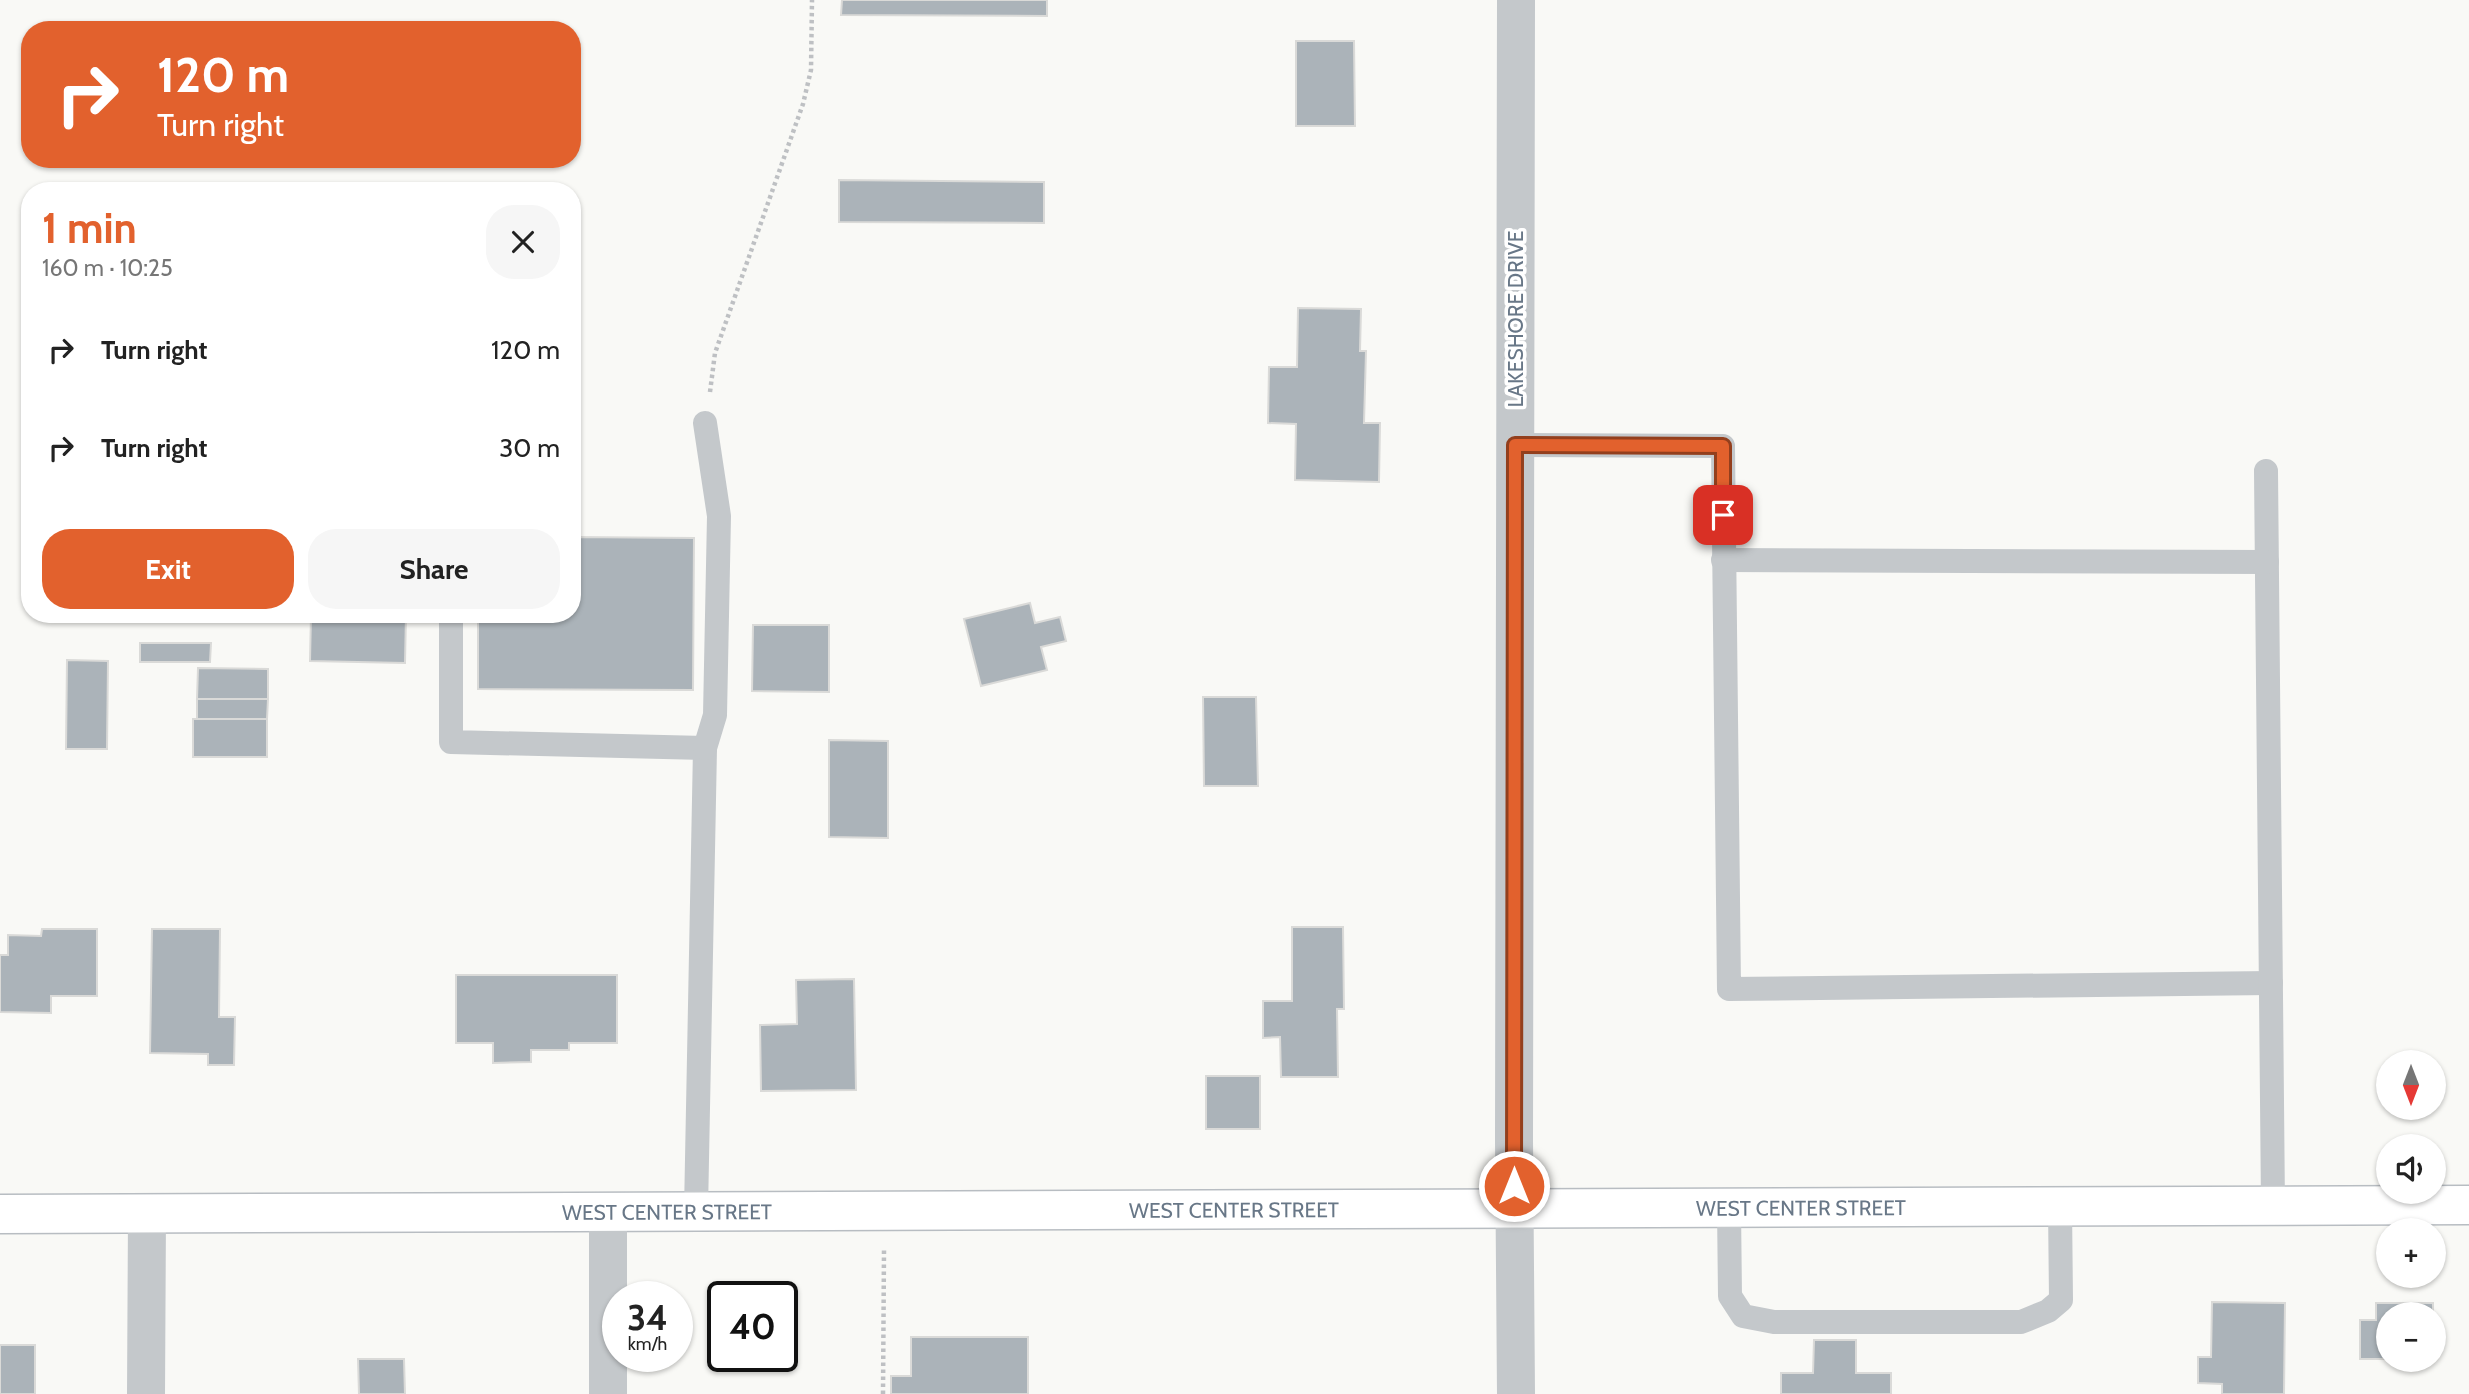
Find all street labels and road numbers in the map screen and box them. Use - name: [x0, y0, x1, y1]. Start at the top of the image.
- street label: LAKESHORE DRIVE: [1503, 231, 1528, 408]
- street label: WEST CENTER STREET: [1696, 1195, 1906, 1220]
- street label: WEST CENTER STREET: [1129, 1197, 1339, 1222]
- street label: WEST CENTER STREET: [562, 1199, 772, 1224]

